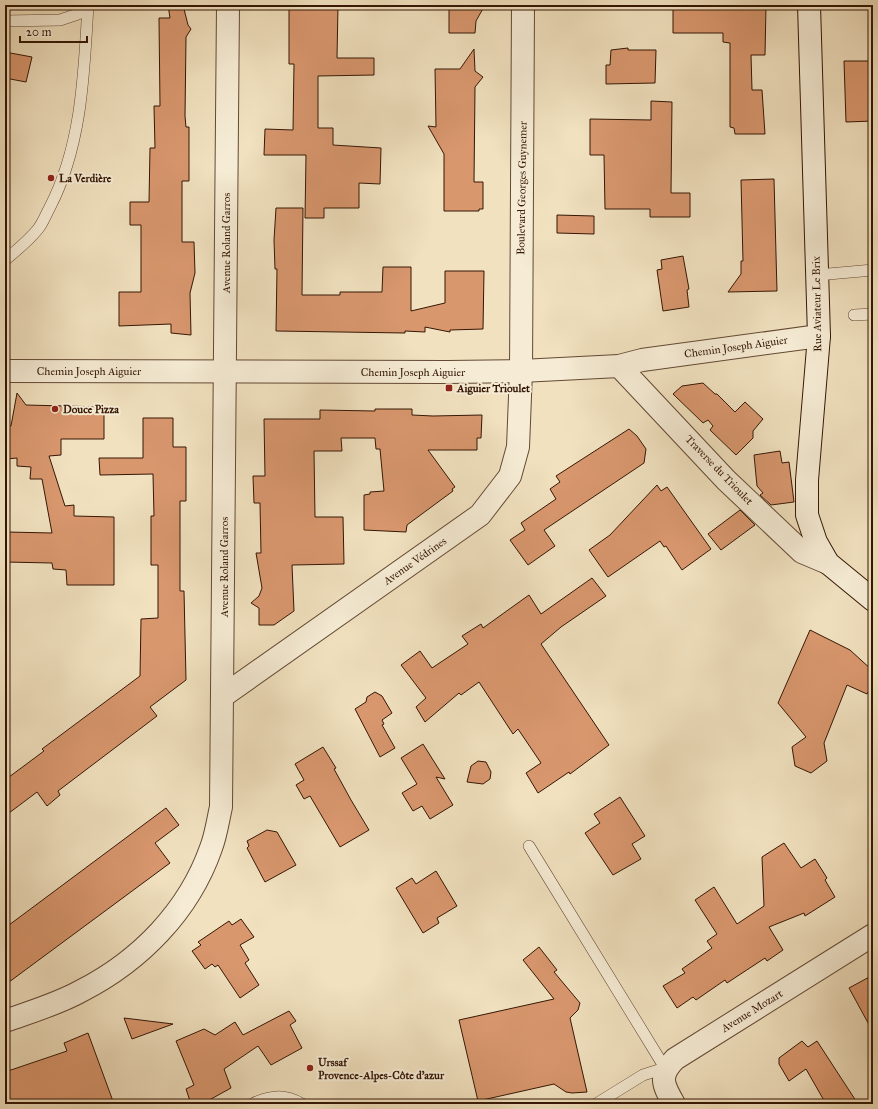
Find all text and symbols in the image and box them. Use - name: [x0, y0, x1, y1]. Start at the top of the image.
- scale bar: [20, 18, 87, 44]
- text: 20 m: [26, 25, 52, 39]
- street label: Boulevard Georges Guynemer: [514, 120, 530, 255]
- place label: La Verdière: [59, 172, 112, 185]
- marker: La Verdière: [46, 173, 56, 183]
- street label: Avenue Roland Garros: [220, 193, 233, 294]
- street label: Rue Aviateur Le Brix: [810, 256, 824, 352]
- street label: Chemin Joseph Aiguier: [683, 333, 790, 362]
- street label: Chemin Joseph Aiguier: [37, 365, 142, 379]
- street label: Chemin Joseph Aiguier: [361, 366, 466, 380]
- place label: Aiguier Trioulet: [456, 382, 530, 395]
- marker: Aiguier Trioulet: [444, 383, 454, 393]
- place label: Douce Pizza: [63, 403, 119, 416]
- marker: Douce Pizza: [50, 404, 60, 414]
- street label: Traverse du Trioulet: [682, 432, 756, 508]
- street label: Avenue Roland Garros: [218, 517, 231, 618]
- street label: Avenue Védrines: [380, 534, 449, 588]
- street label: Avenue Mozart: [718, 987, 785, 1036]
- place label: Urssaf Provence-Alpes-Côte d'azur: [318, 1056, 445, 1083]
- marker: Urssaf Provence-Alpes-Côte d'azur: [305, 1063, 315, 1073]

